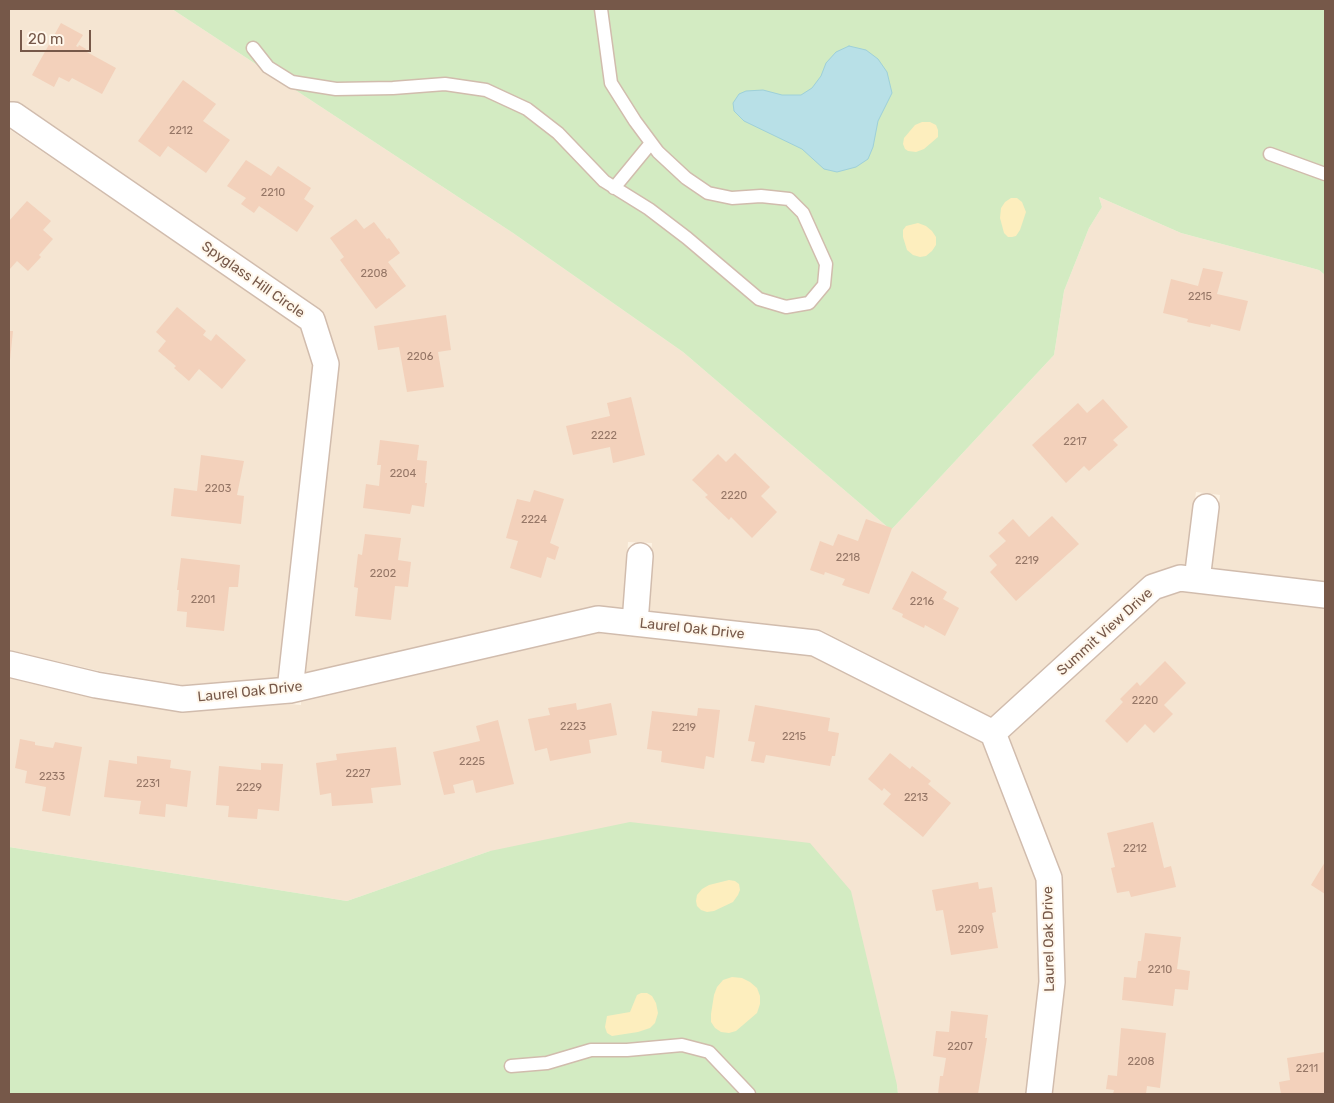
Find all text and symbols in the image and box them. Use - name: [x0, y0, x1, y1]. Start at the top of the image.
- scale bar: [22, 20, 94, 52]
- text: 20 m: [28, 30, 63, 48]
- house number: 2212: [169, 124, 193, 138]
- house number: 2210: [261, 186, 285, 200]
- street label: Spyglass Hill Circle: [198, 238, 308, 322]
- house number: 2208: [361, 267, 387, 281]
- house number: 2215: [1188, 290, 1212, 304]
- house number: 2206: [407, 350, 433, 364]
- house number: 2222: [591, 429, 617, 443]
- house number: 2217: [1063, 435, 1087, 449]
- house number: 2204: [390, 467, 416, 481]
- house number: 2203: [205, 482, 231, 496]
- house number: 2220: [721, 489, 747, 503]
- house number: 2224: [521, 513, 547, 527]
- house number: 2218: [836, 551, 860, 565]
- house number: 2219: [1015, 554, 1039, 568]
- house number: 2202: [370, 567, 396, 581]
- street label: Summit View Drive: [1054, 585, 1156, 679]
- house number: 2201: [191, 593, 215, 607]
- house number: 2216: [910, 595, 934, 609]
- street label: Laurel Oak Drive: [639, 615, 745, 643]
- street label: Laurel Oak Drive: [197, 678, 303, 706]
- house number: 2220: [1132, 694, 1158, 708]
- house number: 2223: [560, 720, 586, 734]
- house number: 2219: [672, 721, 696, 735]
- house number: 2215: [782, 730, 806, 744]
- house number: 2225: [459, 755, 485, 769]
- house number: 2227: [345, 767, 371, 781]
- house number: 2233: [39, 770, 65, 784]
- house number: 2231: [136, 777, 160, 791]
- house number: 2229: [236, 781, 262, 795]
- house number: 2213: [904, 791, 928, 805]
- house number: 2212: [1123, 842, 1147, 856]
- street label: Laurel Oak Drive: [1040, 886, 1058, 992]
- house number: 2209: [958, 923, 984, 937]
- house number: 2210: [1148, 963, 1172, 977]
- house number: 2207: [947, 1040, 973, 1054]
- house number: 2208: [1128, 1055, 1154, 1069]
- house number: 2211: [1296, 1062, 1318, 1076]

